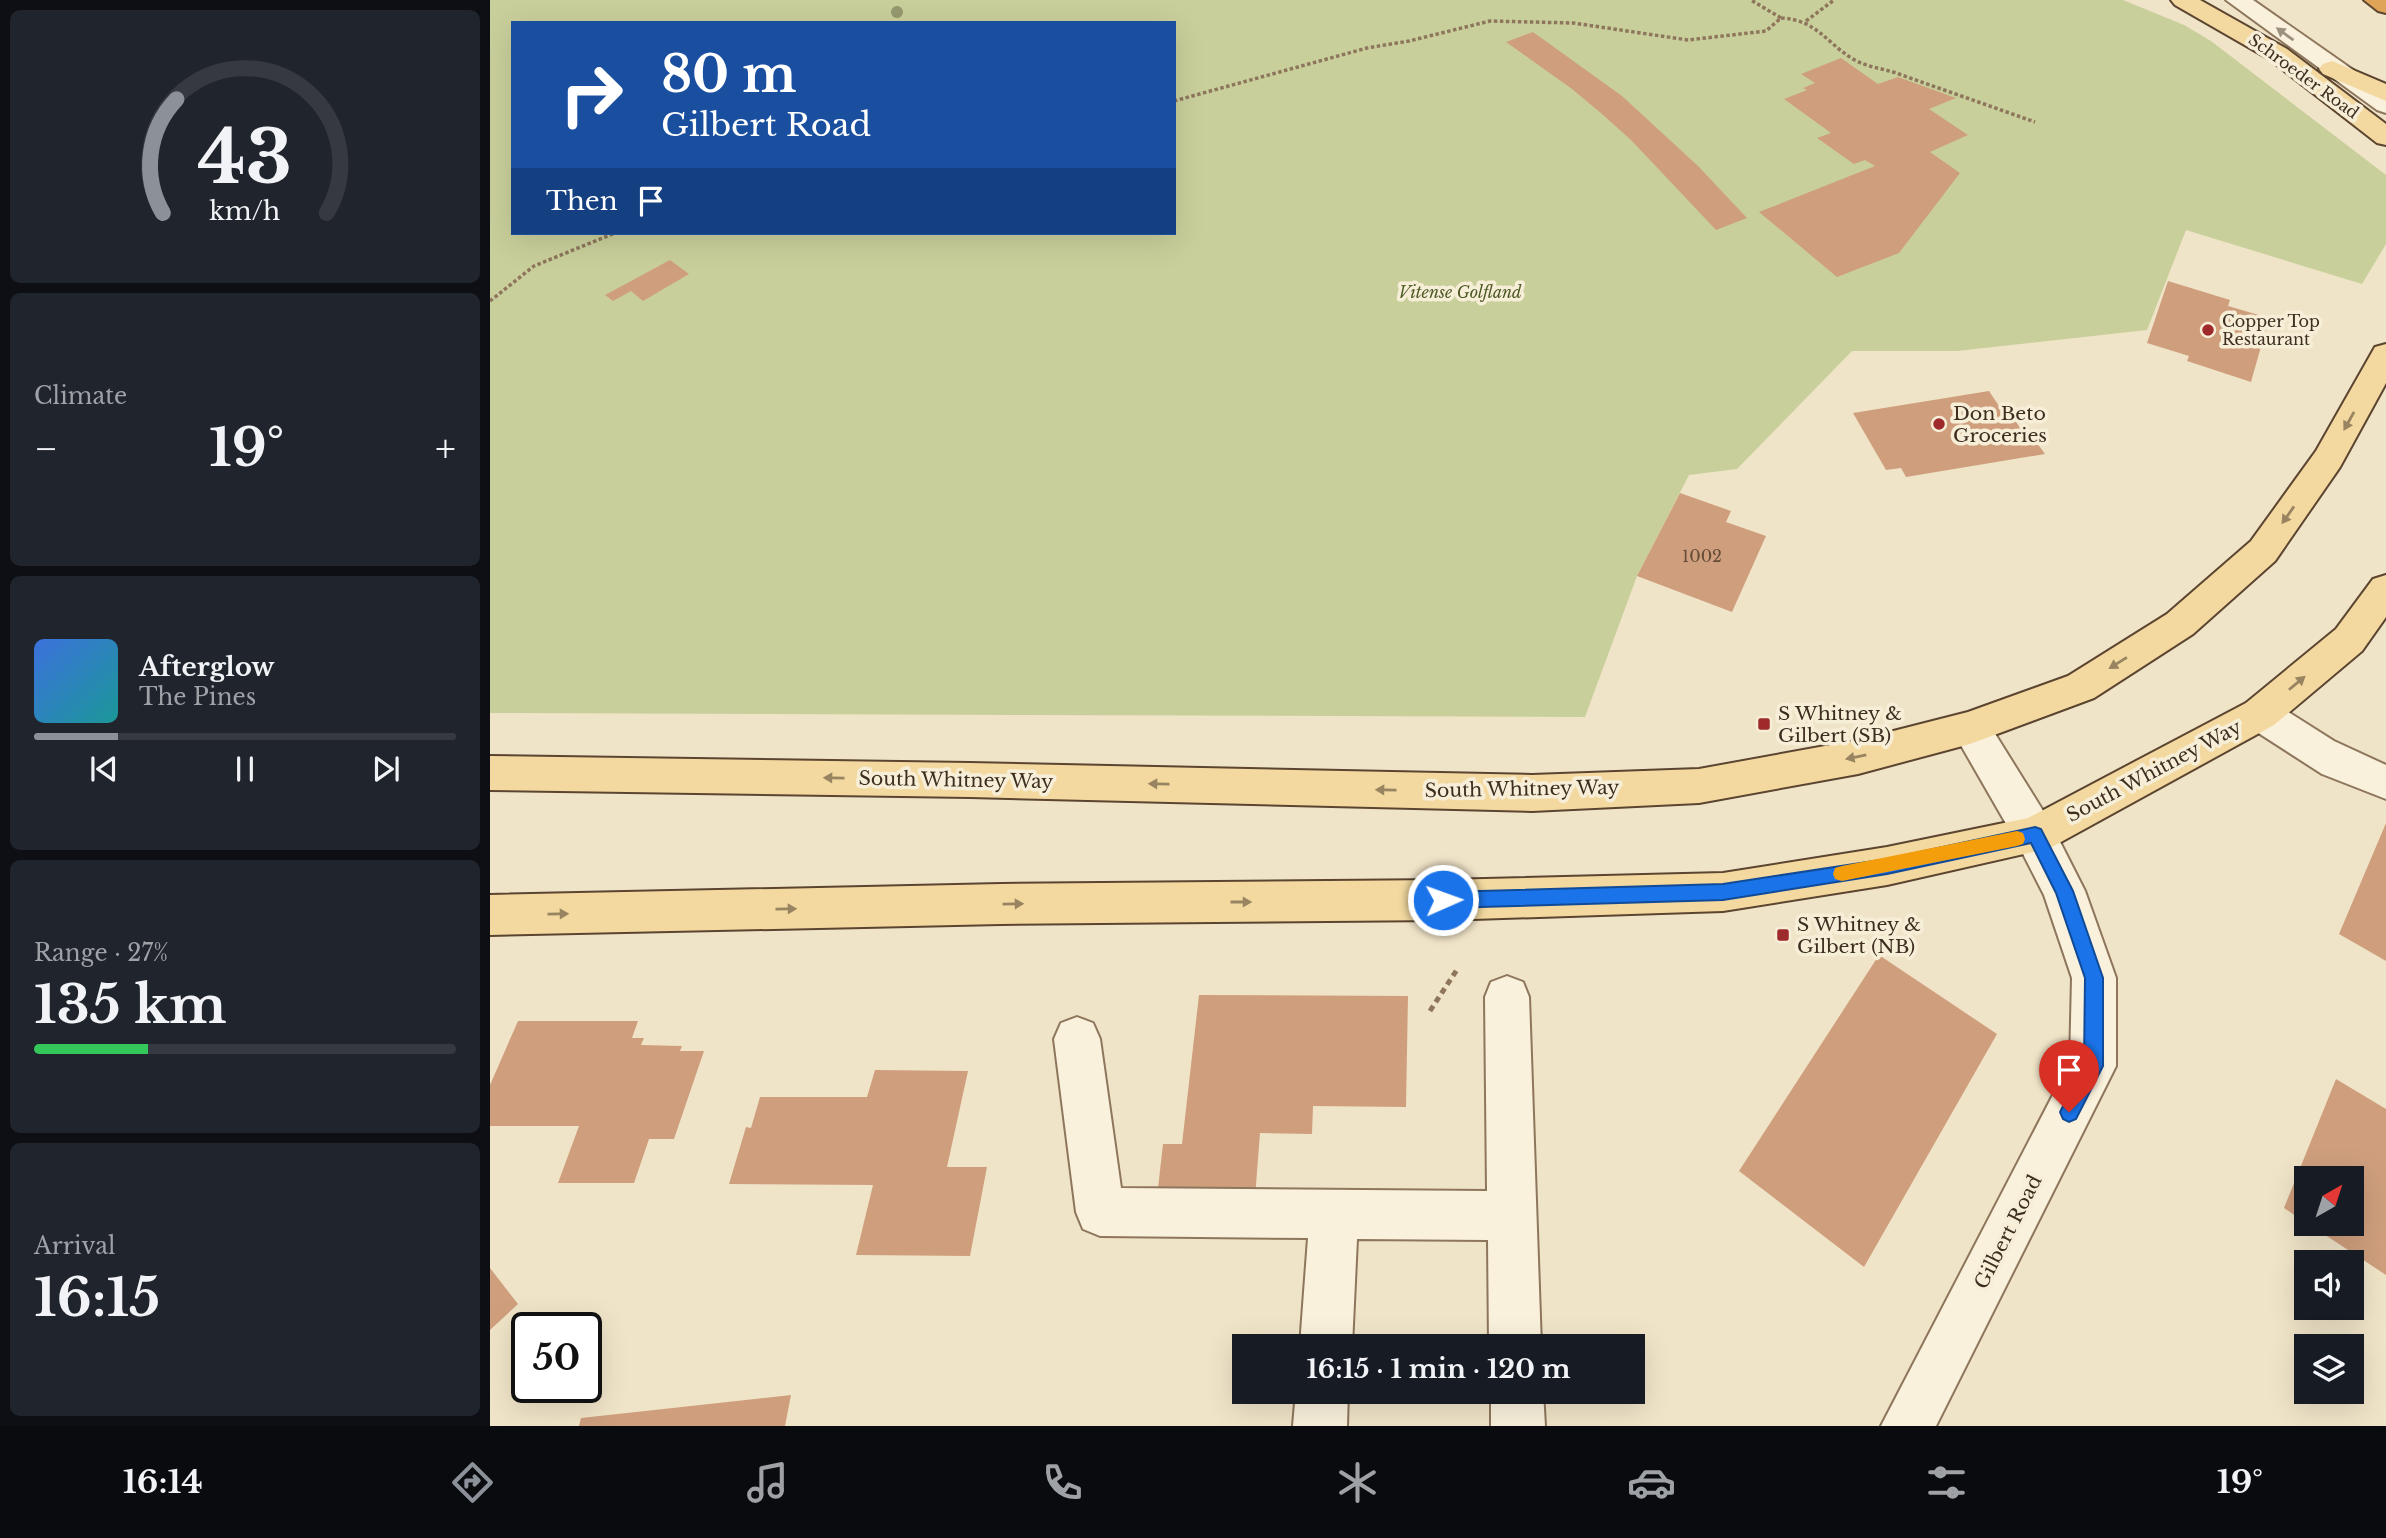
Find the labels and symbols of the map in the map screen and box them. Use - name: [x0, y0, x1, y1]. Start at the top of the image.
- one-way arrow: [2276, 28, 2294, 42]
- street label: Schroeder Road: [2245, 29, 2363, 123]
- park label: Vitense Golfland: [1398, 282, 1522, 302]
- place label: Copper Top Restaurant: [2222, 311, 2320, 349]
- marker: Copper Top Restaurant: [2200, 322, 2216, 338]
- place label: Don Beto Groceries: [1953, 402, 2047, 447]
- one-way arrow: [2343, 412, 2355, 431]
- marker: Don Beto Groceries: [1931, 416, 1947, 432]
- one-way arrow: [2281, 506, 2295, 524]
- house number: 1002: [1682, 546, 1722, 566]
- one-way arrow: [2109, 656, 2128, 669]
- one-way arrow: [2289, 676, 2306, 691]
- place label: S Whitney & Gilbert (SB): [1778, 702, 1902, 747]
- street label: South Whitney Way: [2063, 715, 2245, 827]
- marker: S Whitney & Gilbert (SB): [1756, 716, 1772, 732]
- one-way arrow: [1845, 752, 1867, 763]
- street label: South Whitney Way: [858, 767, 1054, 793]
- one-way arrow: [822, 772, 844, 784]
- street label: South Whitney Way: [1424, 776, 1620, 802]
- one-way arrow: [1148, 778, 1170, 790]
- one-way arrow: [1375, 784, 1397, 795]
- position arrow: [1406, 863, 1480, 937]
- one-way arrow: [1230, 896, 1252, 908]
- one-way arrow: [1002, 898, 1024, 909]
- one-way arrow: [775, 903, 797, 914]
- one-way arrow: [547, 908, 569, 919]
- place label: S Whitney & Gilbert (NB): [1797, 913, 1921, 958]
- marker: S Whitney & Gilbert (NB): [1775, 927, 1791, 943]
- pin: [2039, 1040, 2099, 1112]
- north arrow: [2294, 1166, 2364, 1236]
- street label: Gilbert Road: [1969, 1171, 2047, 1293]
- speed limit sign: 50: [511, 1312, 602, 1403]

